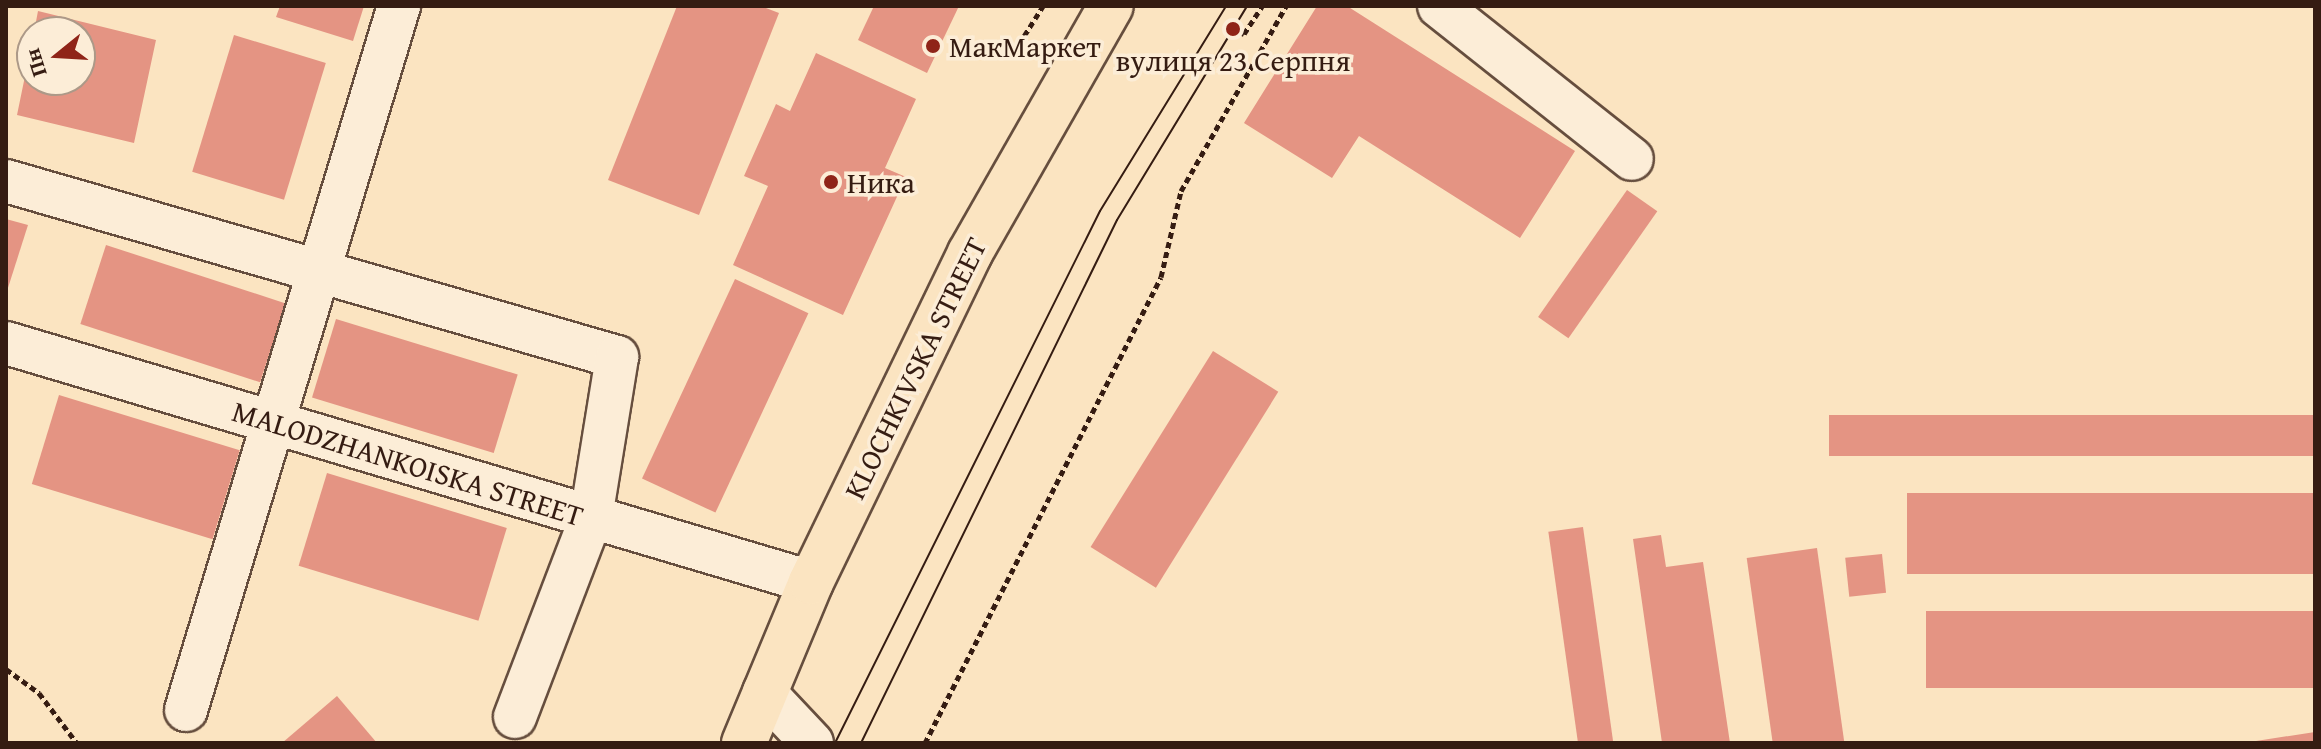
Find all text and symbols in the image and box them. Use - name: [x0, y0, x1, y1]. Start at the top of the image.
- north arrow: [16, 16, 96, 96]
- marker: вулиця 23 Серпня: [1224, 20, 1242, 38]
- place label: МакМаркет: [949, 28, 1101, 64]
- marker: МакМаркет: [924, 37, 942, 55]
- place label: вулиця 23 Серпня: [1116, 42, 1350, 78]
- text: Пн: [15, 44, 55, 81]
- place label: Ника: [847, 164, 915, 200]
- marker: Ника: [822, 173, 840, 191]
- street label: KLOCHKIVSKA STREET: [836, 231, 994, 505]
- street label: MALODZHANKOISKA STREET: [228, 392, 588, 534]

